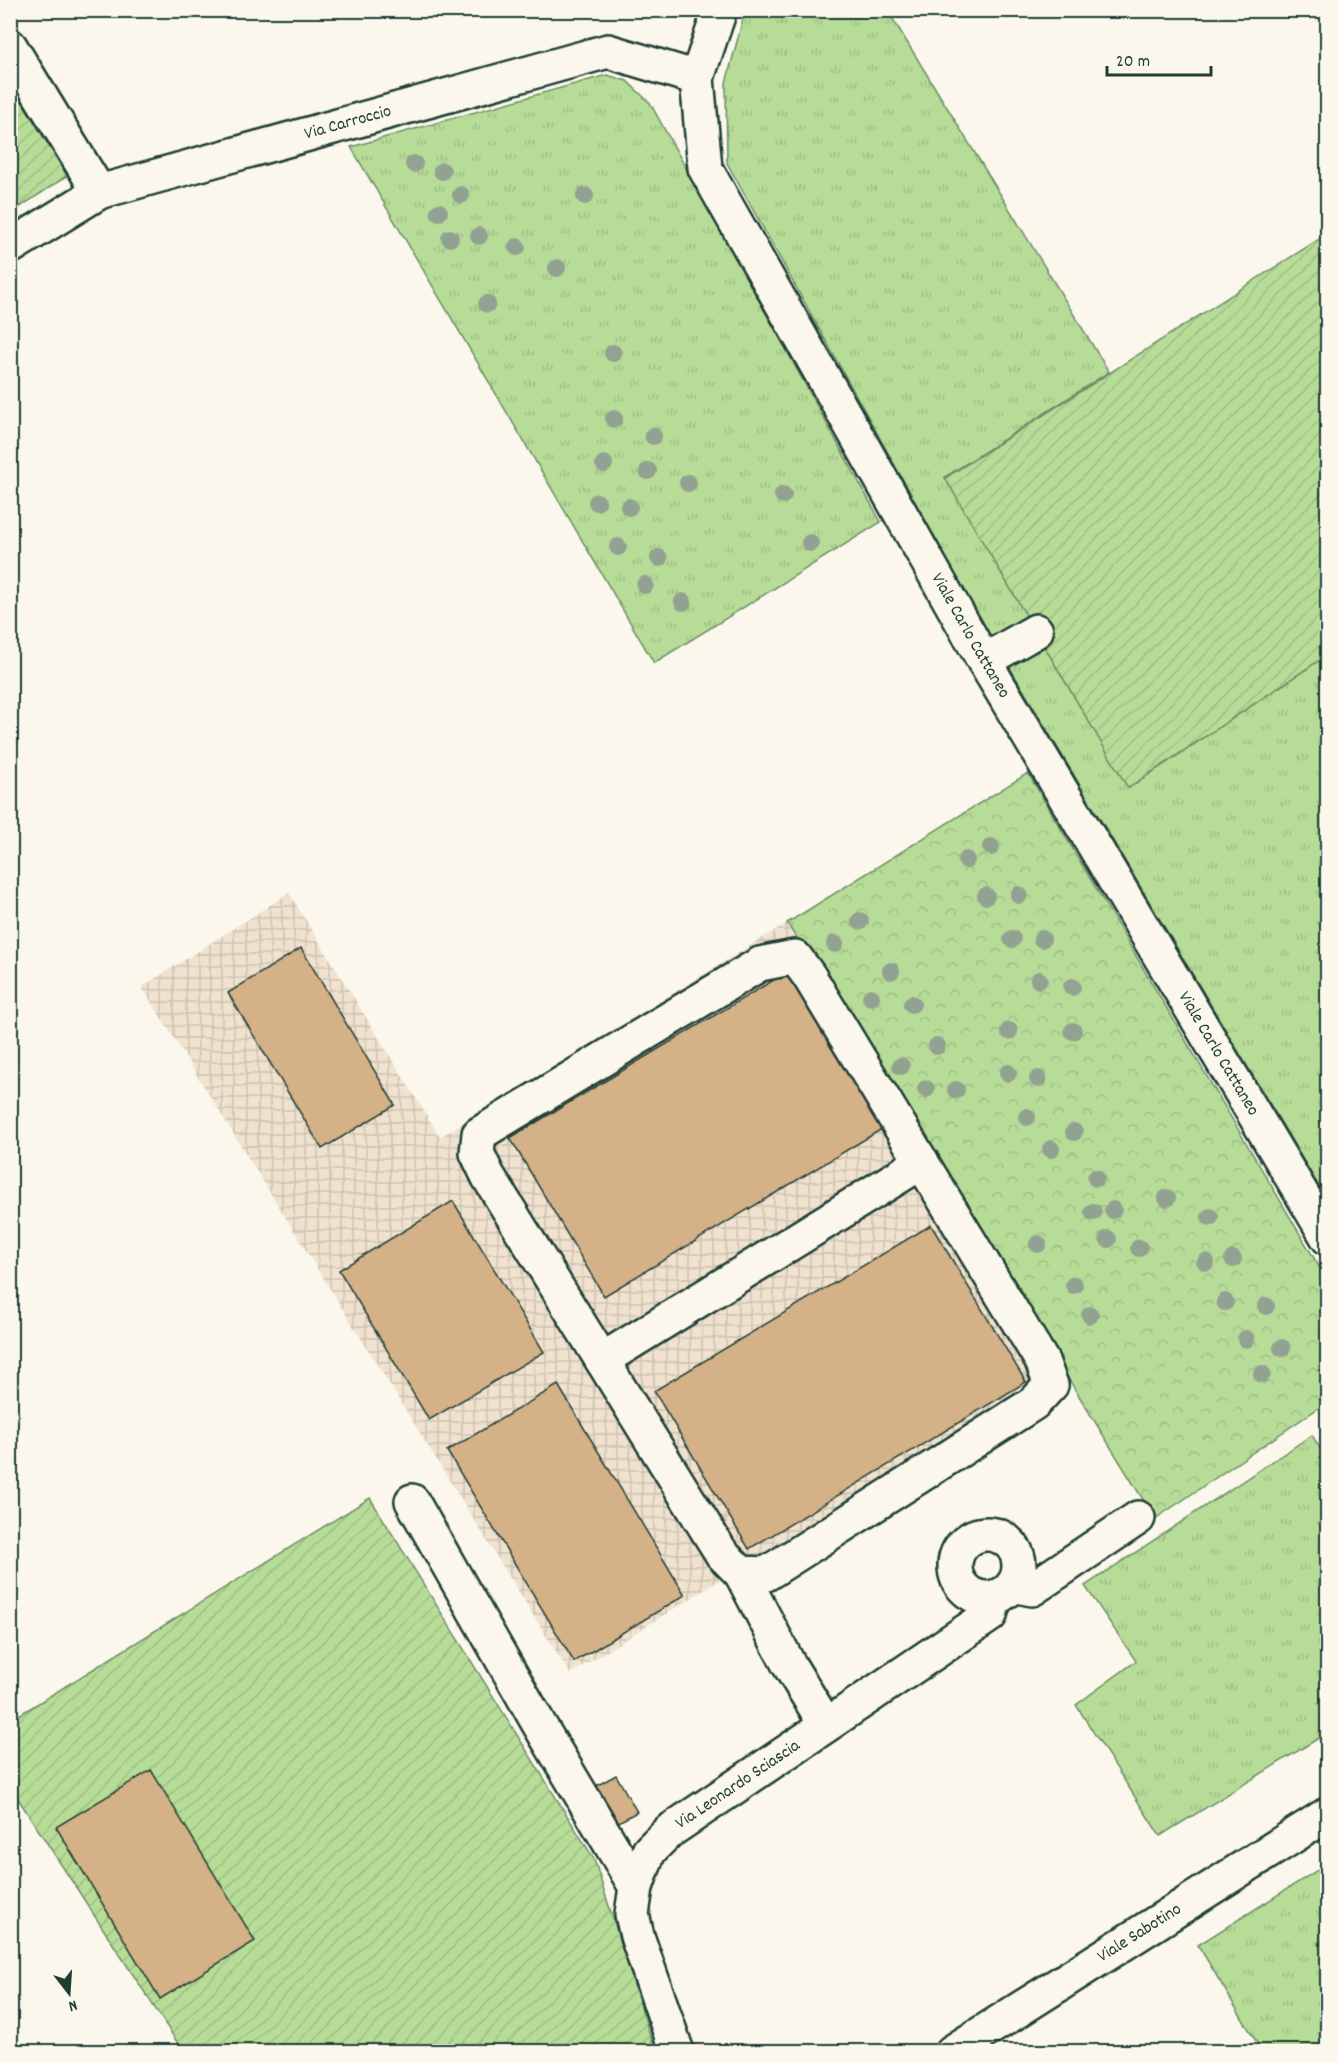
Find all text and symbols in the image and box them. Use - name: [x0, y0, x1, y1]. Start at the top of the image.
- scale bar: [1107, 39, 1210, 77]
- text: 20 m: [1116, 50, 1150, 75]
- street label: Via Carroccio: [302, 99, 394, 147]
- street label: Viale Carlo Cattaneo: [924, 569, 1016, 703]
- street label: Viale Carlo Cattaneo: [1171, 987, 1265, 1121]
- street label: Via Leonardo Sciascia: [671, 1734, 806, 1836]
- street label: Viale Sabotino: [1093, 1897, 1187, 1969]
- north arrow: [39, 1963, 99, 2023]
- text: N: [65, 1993, 80, 2017]

